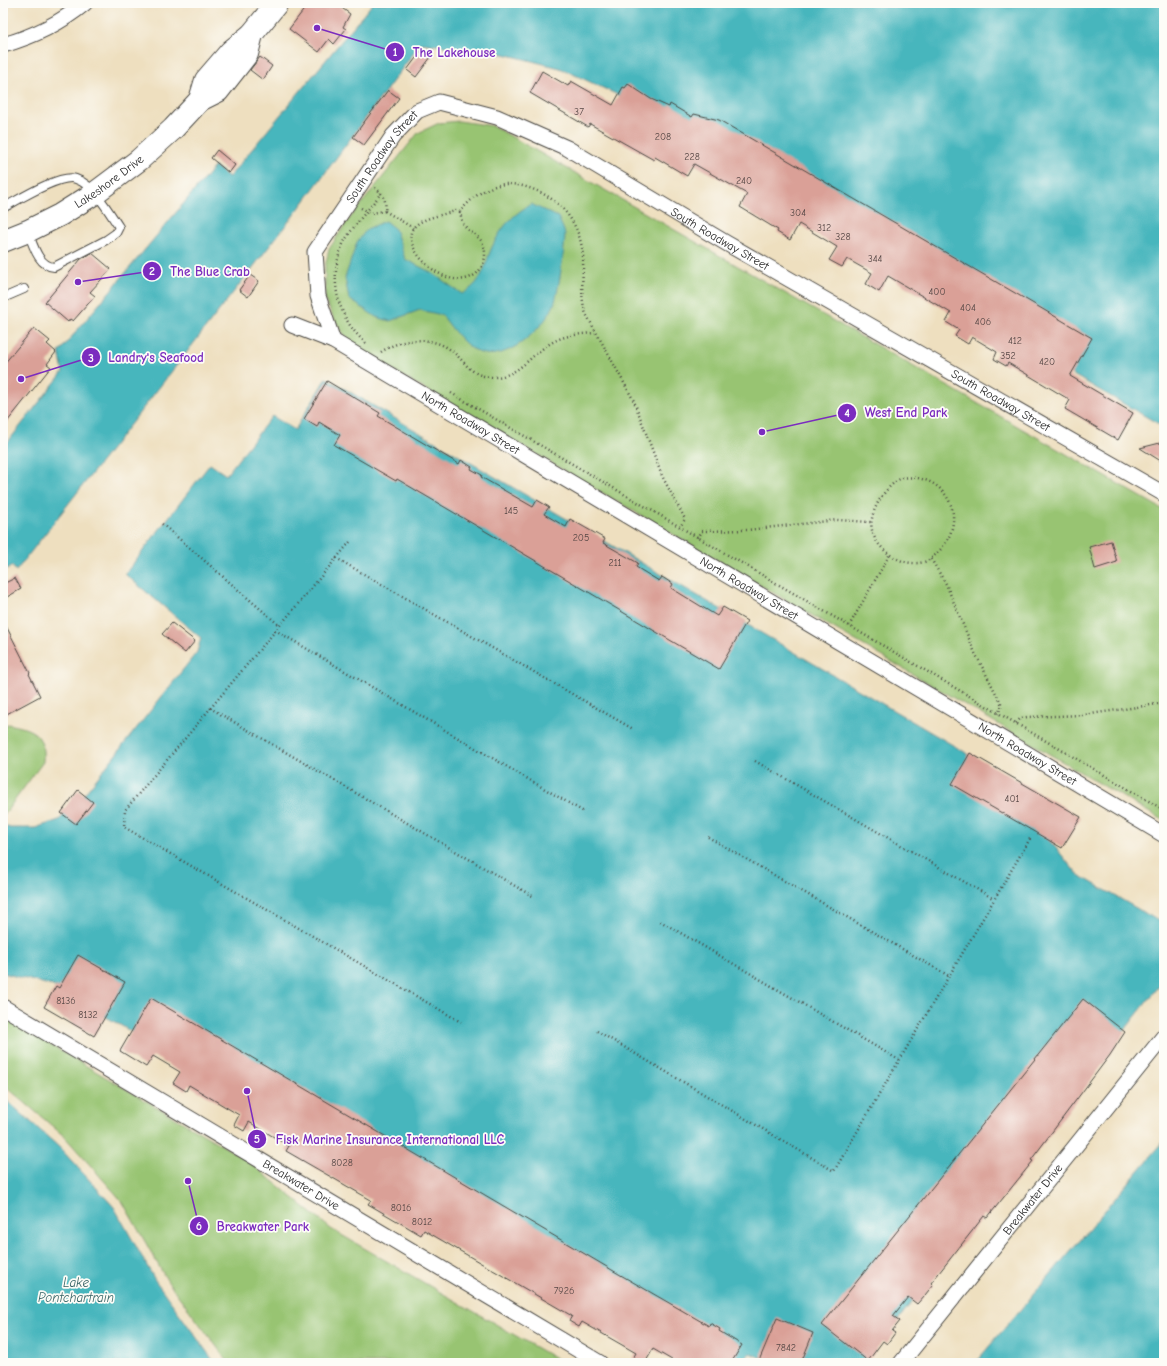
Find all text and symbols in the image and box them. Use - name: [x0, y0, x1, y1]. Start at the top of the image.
- callout: The Lakehouse: [385, 40, 503, 65]
- text: 1: [393, 45, 398, 59]
- text: The Lakehouse: [413, 45, 496, 60]
- house number: 37: [574, 106, 584, 118]
- street label: South Roadway Street: [343, 107, 421, 206]
- house number: 208: [655, 131, 671, 143]
- house number: 228: [684, 151, 700, 163]
- street label: Lakeshore Drive: [72, 152, 147, 211]
- house number: 240: [736, 175, 752, 187]
- street label: South Roadway Street: [668, 205, 772, 273]
- house number: 304: [790, 207, 806, 219]
- house number: 312: [817, 222, 831, 234]
- house number: 328: [835, 231, 851, 243]
- house number: 344: [868, 253, 883, 265]
- callout: The Blue Crab: [142, 258, 257, 283]
- text: 2: [149, 264, 155, 278]
- text: The Blue Crab: [170, 264, 250, 279]
- house number: 400: [928, 286, 946, 298]
- house number: 404: [960, 302, 976, 314]
- house number: 406: [975, 316, 991, 328]
- house number: 412: [1008, 335, 1022, 347]
- callout: Landry's Seafood: [81, 345, 212, 370]
- text: Landry's Seafood: [108, 350, 204, 365]
- house number: 352: [1000, 350, 1016, 362]
- text: 3: [88, 351, 94, 365]
- house number: 420: [1039, 356, 1055, 368]
- street label: South Roadway Street: [949, 367, 1053, 434]
- street label: North Roadway Street: [419, 388, 523, 458]
- callout: West End Park: [837, 400, 955, 425]
- text: West End Park: [865, 405, 948, 420]
- text: 4: [844, 406, 850, 420]
- house number: 145: [504, 505, 518, 517]
- house number: 205: [573, 532, 589, 544]
- street label: North Roadway Street: [698, 554, 801, 623]
- house number: 211: [608, 557, 622, 569]
- street label: North Roadway Street: [976, 719, 1080, 789]
- house number: 401: [1005, 793, 1019, 805]
- house number: 8136: [56, 995, 76, 1007]
- house number: 8132: [78, 1009, 98, 1021]
- callout: Fisk Marine Insurance International LLC: [247, 1127, 512, 1152]
- text: 5: [254, 1132, 260, 1146]
- text: Fisk Marine Insurance International LLC: [276, 1132, 505, 1147]
- street label: Breakwater Drive: [260, 1156, 342, 1213]
- house number: 8028: [331, 1157, 353, 1169]
- street label: Breakwater Drive: [1000, 1161, 1065, 1238]
- house number: 8016: [391, 1202, 411, 1214]
- callout: Breakwater Park: [189, 1214, 318, 1239]
- house number: 8012: [412, 1216, 432, 1228]
- text: 6: [196, 1219, 202, 1233]
- text: Breakwater Park: [217, 1219, 310, 1234]
- water label: Lake Pontchartrain: [38, 1275, 114, 1305]
- house number: 7926: [554, 1285, 574, 1297]
- house number: 7842: [776, 1342, 796, 1354]

